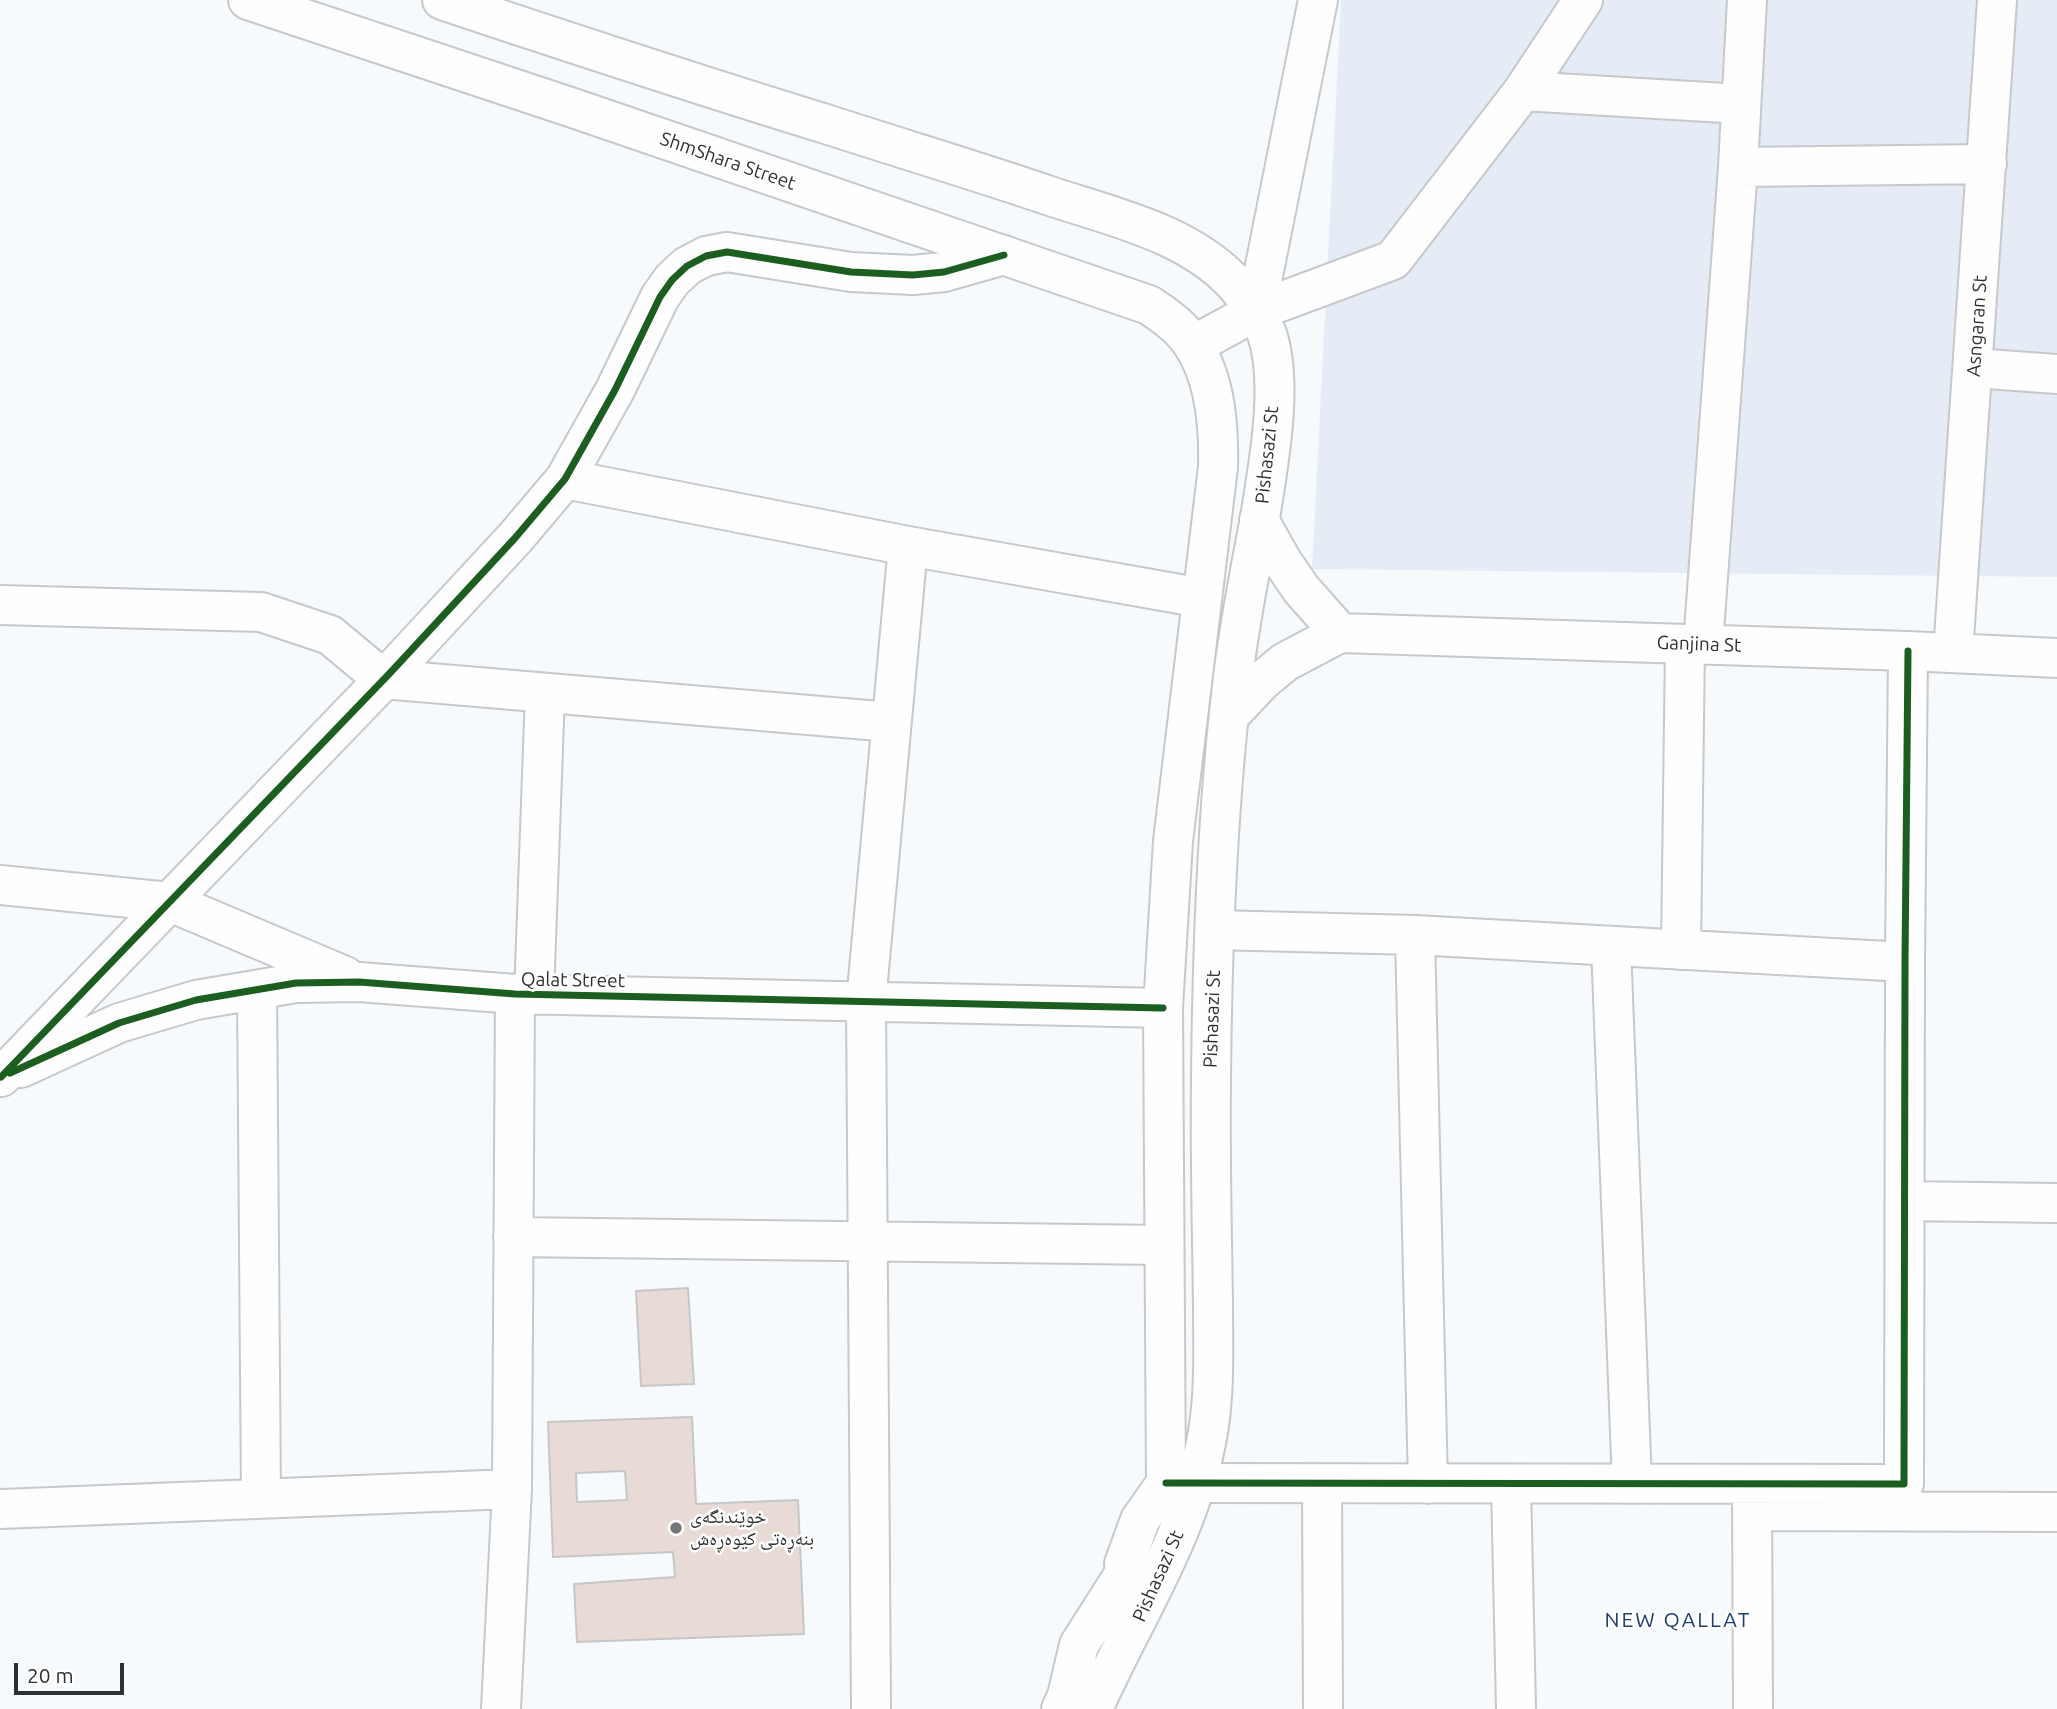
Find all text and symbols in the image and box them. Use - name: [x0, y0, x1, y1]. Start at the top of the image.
- street label: ShmShara Street: [657, 127, 799, 195]
- street label: Asngaran St: [1962, 274, 1992, 378]
- street label: Pishasazi St: [1251, 405, 1283, 505]
- street label: Ganjina St: [1656, 631, 1742, 657]
- street label: Qalat Street: [521, 968, 625, 992]
- street label: Pishasazi St: [1199, 970, 1225, 1068]
- place label: خوێندنگەی بنەڕەتی کێوەڕەش: [690, 1506, 814, 1550]
- marker: خوێندنگەی بنەڕەتی کێوەڕەش: [668, 1520, 684, 1536]
- street label: Pishasazi St: [1128, 1527, 1188, 1625]
- district label: NEW QALLAT: [1606, 1607, 1750, 1633]
- scale bar: [18, 1650, 128, 1694]
- text: 20 m: [27, 1663, 74, 1687]

